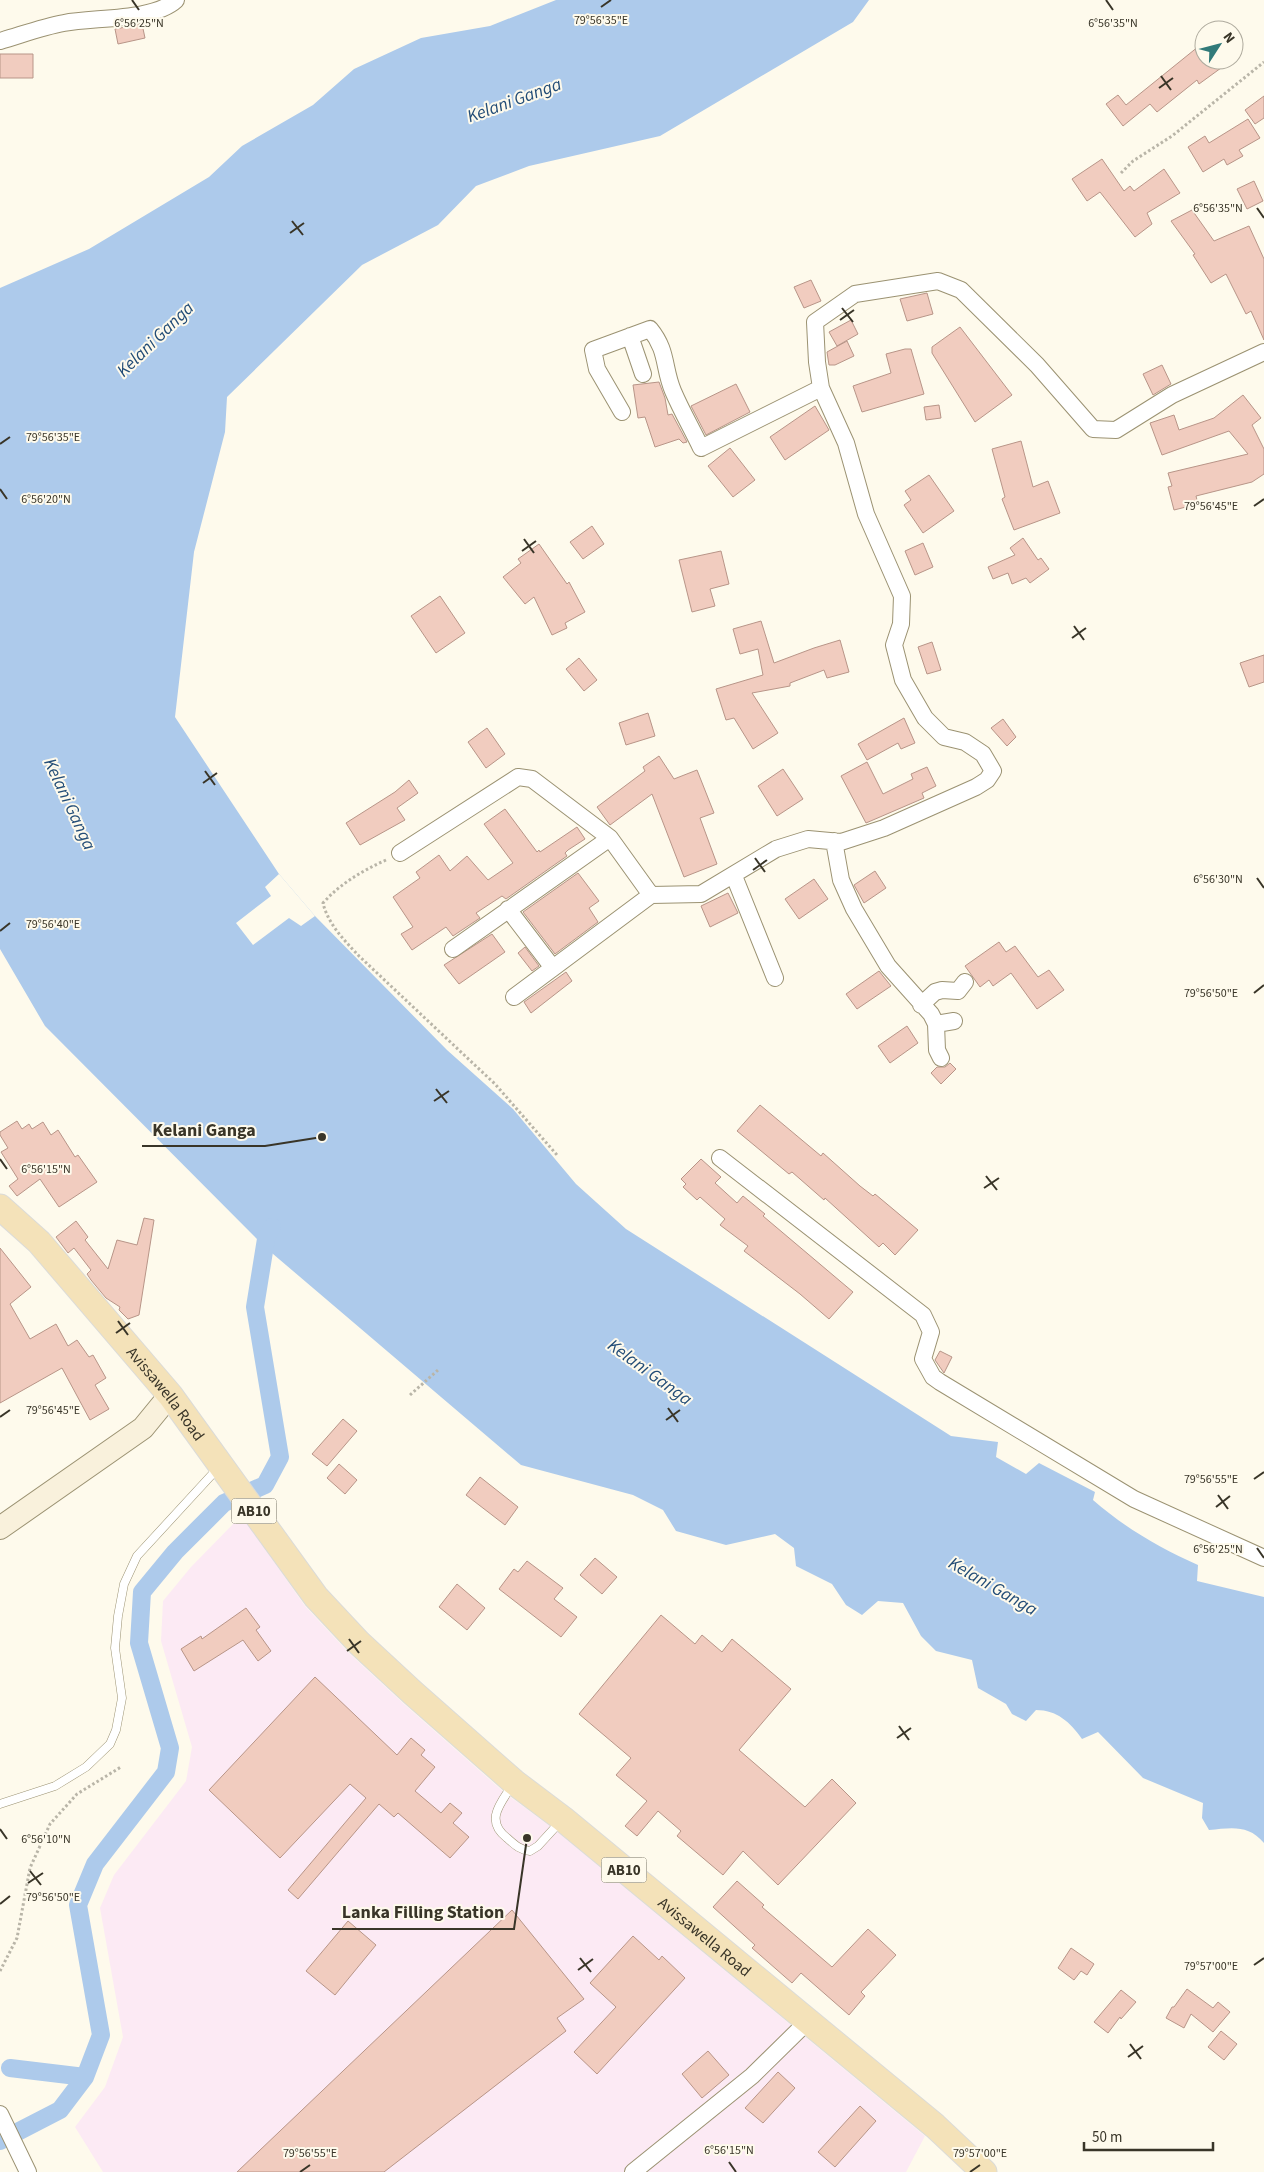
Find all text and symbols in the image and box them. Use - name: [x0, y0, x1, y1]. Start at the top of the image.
- text: 79°56'35"E: [574, 12, 628, 29]
- text: 6°56'25"N: [114, 15, 164, 32]
- text: 6°56'35"N: [1088, 15, 1138, 32]
- north arrow: [1194, 20, 1244, 70]
- text: N: [1218, 28, 1240, 48]
- water label: Kelani Ganga: [463, 72, 565, 129]
- text: 6°56'35"N: [1193, 200, 1243, 217]
- water label: Kelani Ganga: [111, 296, 200, 383]
- text: 79°56'35"E: [26, 429, 80, 446]
- text: 6°56'20"N: [21, 491, 71, 508]
- text: 79°56'45"E: [1184, 498, 1238, 515]
- water label: Kelani Ganga: [37, 754, 102, 855]
- text: 6°56'30"N: [1193, 871, 1243, 888]
- text: 79°56'40"E: [26, 916, 80, 933]
- text: 79°56'50"E: [1184, 985, 1238, 1002]
- callout: Kelani Ganga: [142, 1113, 265, 1146]
- text: Kelani Ganga: [152, 1118, 256, 1143]
- text: 6°56'15"N: [21, 1161, 71, 1178]
- water label: Kelani Ganga: [602, 1333, 697, 1412]
- street label: Avissawella Road: [121, 1342, 209, 1445]
- text: 79°56'45"E: [26, 1402, 80, 1419]
- text: 79°56'55"E: [1184, 1471, 1238, 1488]
- road number: AB10: [232, 1498, 276, 1524]
- text: 6°56'25"N: [1193, 1541, 1243, 1558]
- water label: Kelani Ganga: [944, 1551, 1042, 1622]
- text: 6°56'10"N: [21, 1831, 71, 1848]
- road number: AB10: [602, 1858, 646, 1882]
- text: 79°56'50"E: [26, 1889, 80, 1906]
- street label: Avissawella Road: [653, 1892, 756, 1982]
- callout: Lanka Filling Station: [332, 1896, 514, 1929]
- text: Lanka Filling Station: [342, 1900, 504, 1925]
- text: 79°57'00"E: [1184, 1958, 1238, 1975]
- scale bar: [1084, 2120, 1213, 2152]
- text: 50 m: [1092, 2127, 1122, 2148]
- text: 6°56'15"N: [704, 2142, 754, 2159]
- text: 79°56'55"E: [283, 2145, 337, 2162]
- text: 79°57'00"E: [953, 2145, 1007, 2162]

